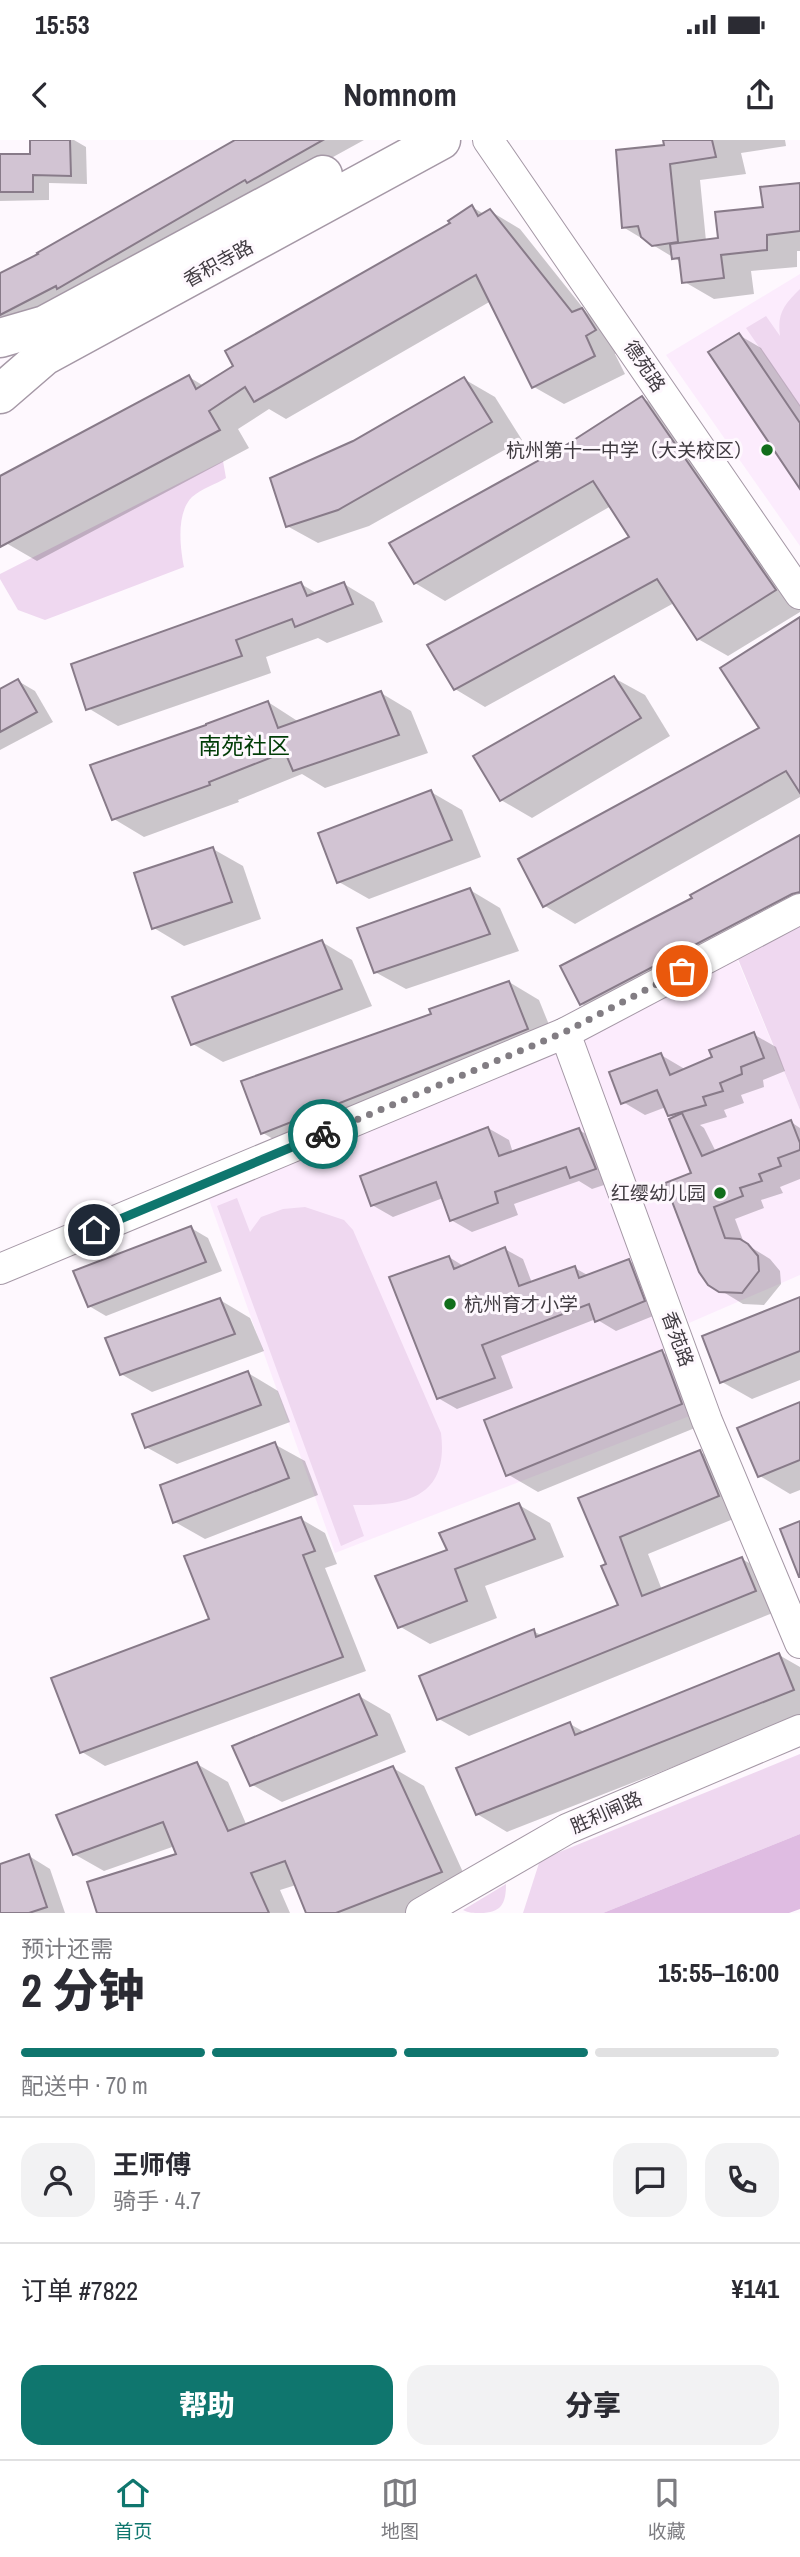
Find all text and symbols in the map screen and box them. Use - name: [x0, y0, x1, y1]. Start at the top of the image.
- text: 15:53: [35, 7, 90, 42]
- text: Nomnom: [343, 73, 457, 116]
- icon: back: [21, 76, 59, 114]
- icon: share: [741, 76, 779, 114]
- street label: 香积寺路: [178, 233, 258, 293]
- street label: 德苑路: [618, 335, 672, 397]
- place label: 杭州第十一中学（大关校区）: [506, 437, 753, 463]
- marker: 杭州第十一中学（大关校区）: [759, 442, 775, 458]
- district label: 南苑社区: [198, 730, 290, 761]
- pin: [652, 941, 712, 1001]
- icon: bag: [663, 952, 701, 990]
- courier: [288, 1099, 358, 1169]
- icon: bike: [304, 1115, 342, 1153]
- place label: 红缨幼儿园: [611, 1180, 706, 1206]
- marker: 红缨幼儿园: [712, 1185, 728, 1201]
- pin: [64, 1200, 124, 1260]
- icon: home: [75, 1211, 113, 1249]
- place label: 杭州育才小学: [464, 1291, 578, 1317]
- marker: 杭州育才小学: [442, 1296, 458, 1312]
- street label: 香苑路: [656, 1308, 700, 1370]
- street label: 胜利闸路: [566, 1785, 646, 1839]
- text: 预计还需: [21, 1933, 113, 1964]
- text: 15:55–16:00: [658, 1955, 779, 1990]
- text: 2 分钟: [21, 1959, 144, 2021]
- text: 配送中 · 70 m: [21, 2070, 148, 2101]
- button: person: [21, 2143, 95, 2217]
- button: chat: [613, 2143, 687, 2217]
- button: phone: [705, 2143, 779, 2217]
- text: 王师傅: [113, 2147, 191, 2182]
- text: 骑手 · 4.7: [113, 2185, 201, 2216]
- text: ¥141: [732, 2271, 779, 2306]
- text: 订单 #7822: [21, 2273, 138, 2308]
- button: 帮助: [21, 2365, 393, 2445]
- button: 分享: [407, 2365, 779, 2445]
- tab: 首页: [114, 2474, 152, 2544]
- tab: 地图: [381, 2474, 419, 2544]
- tab: 收藏: [648, 2474, 686, 2544]

